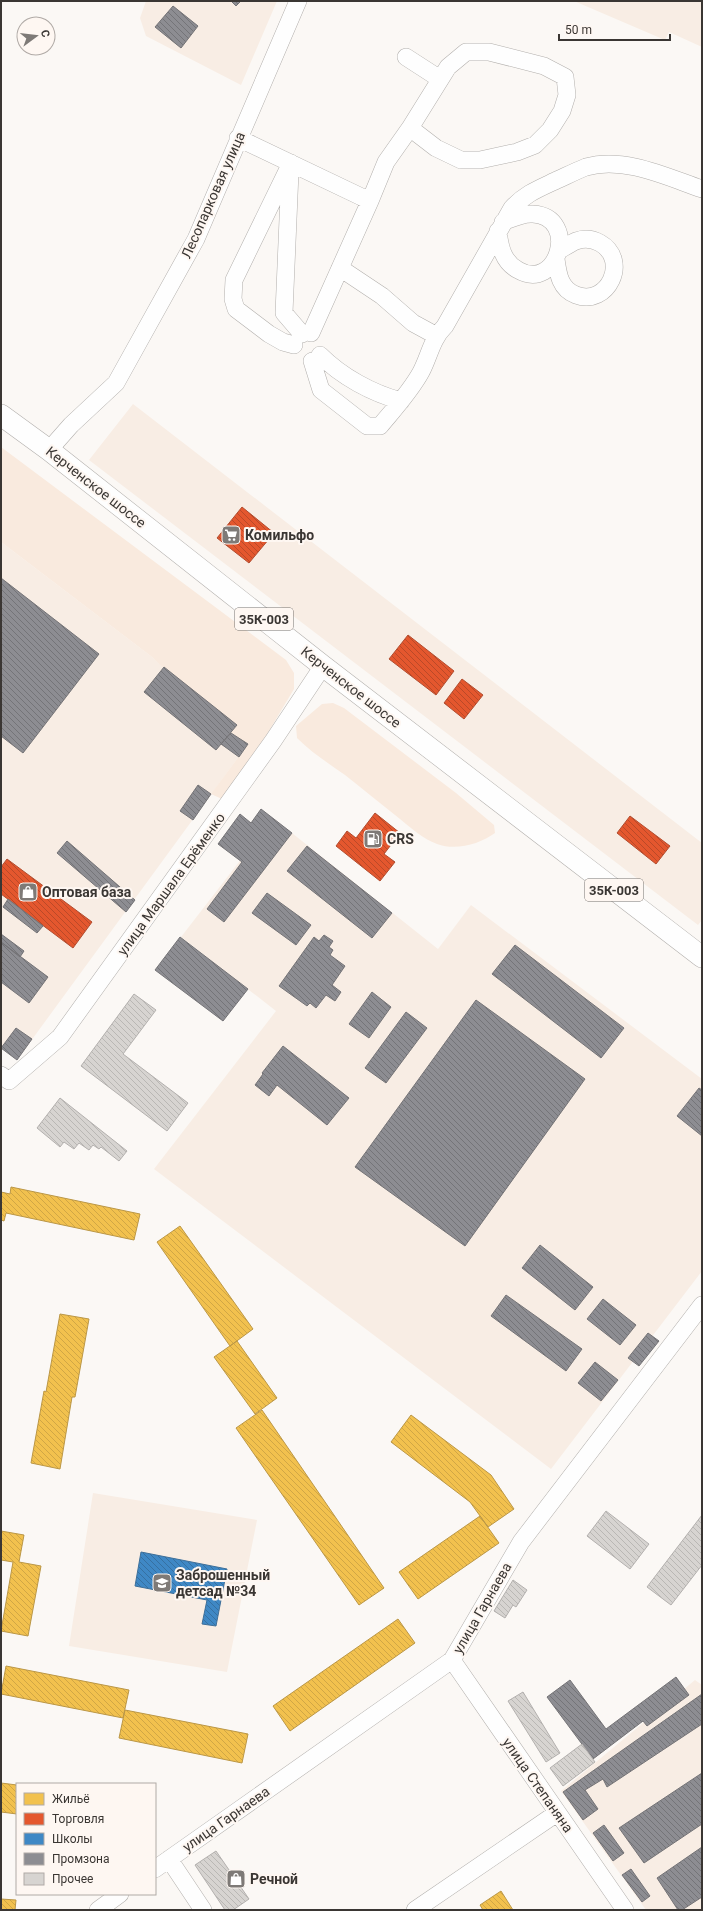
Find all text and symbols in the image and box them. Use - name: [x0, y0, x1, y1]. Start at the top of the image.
- north arrow: [16, 16, 56, 56]
- scale bar: [559, 16, 670, 42]
- text: 50 m: [565, 23, 592, 37]
- text: С: [38, 28, 52, 39]
- street label: Лесопарковая улица: [178, 129, 248, 261]
- street label: Керченское шоссе: [43, 443, 149, 531]
- supermarket icon: Комильфо: [220, 524, 242, 546]
- place label: Комильфо: [245, 527, 314, 543]
- road number: 35К-003: [235, 608, 293, 630]
- street label: Керченское шоссе: [298, 643, 404, 731]
- street label: улица Маршала Ерёменко: [114, 810, 228, 958]
- fuel station icon: CRS: [362, 828, 384, 850]
- place label: CRS: [387, 831, 414, 847]
- road number: 35К-003: [585, 879, 643, 901]
- shop icon: Оптовая база: [17, 881, 39, 903]
- place label: Оптовая база: [42, 884, 132, 900]
- street label: улица Гарнаева: [449, 1560, 515, 1656]
- place label: Заброшенный детсад №34: [176, 1567, 270, 1599]
- school or university icon: Заброшенный детсад №34: [151, 1572, 173, 1594]
- street label: улица Степаняна: [499, 1735, 577, 1835]
- legend: [16, 1783, 156, 1895]
- street label: улица Гарнаева: [179, 1783, 273, 1855]
- text: Жильё: [52, 1792, 90, 1806]
- text: Торговля: [52, 1812, 104, 1826]
- text: Школы: [52, 1832, 93, 1846]
- text: Промзона: [52, 1852, 109, 1866]
- shop icon: Речной: [225, 1868, 247, 1890]
- place label: Речной: [250, 1871, 298, 1887]
- text: Прочее: [52, 1872, 93, 1886]

